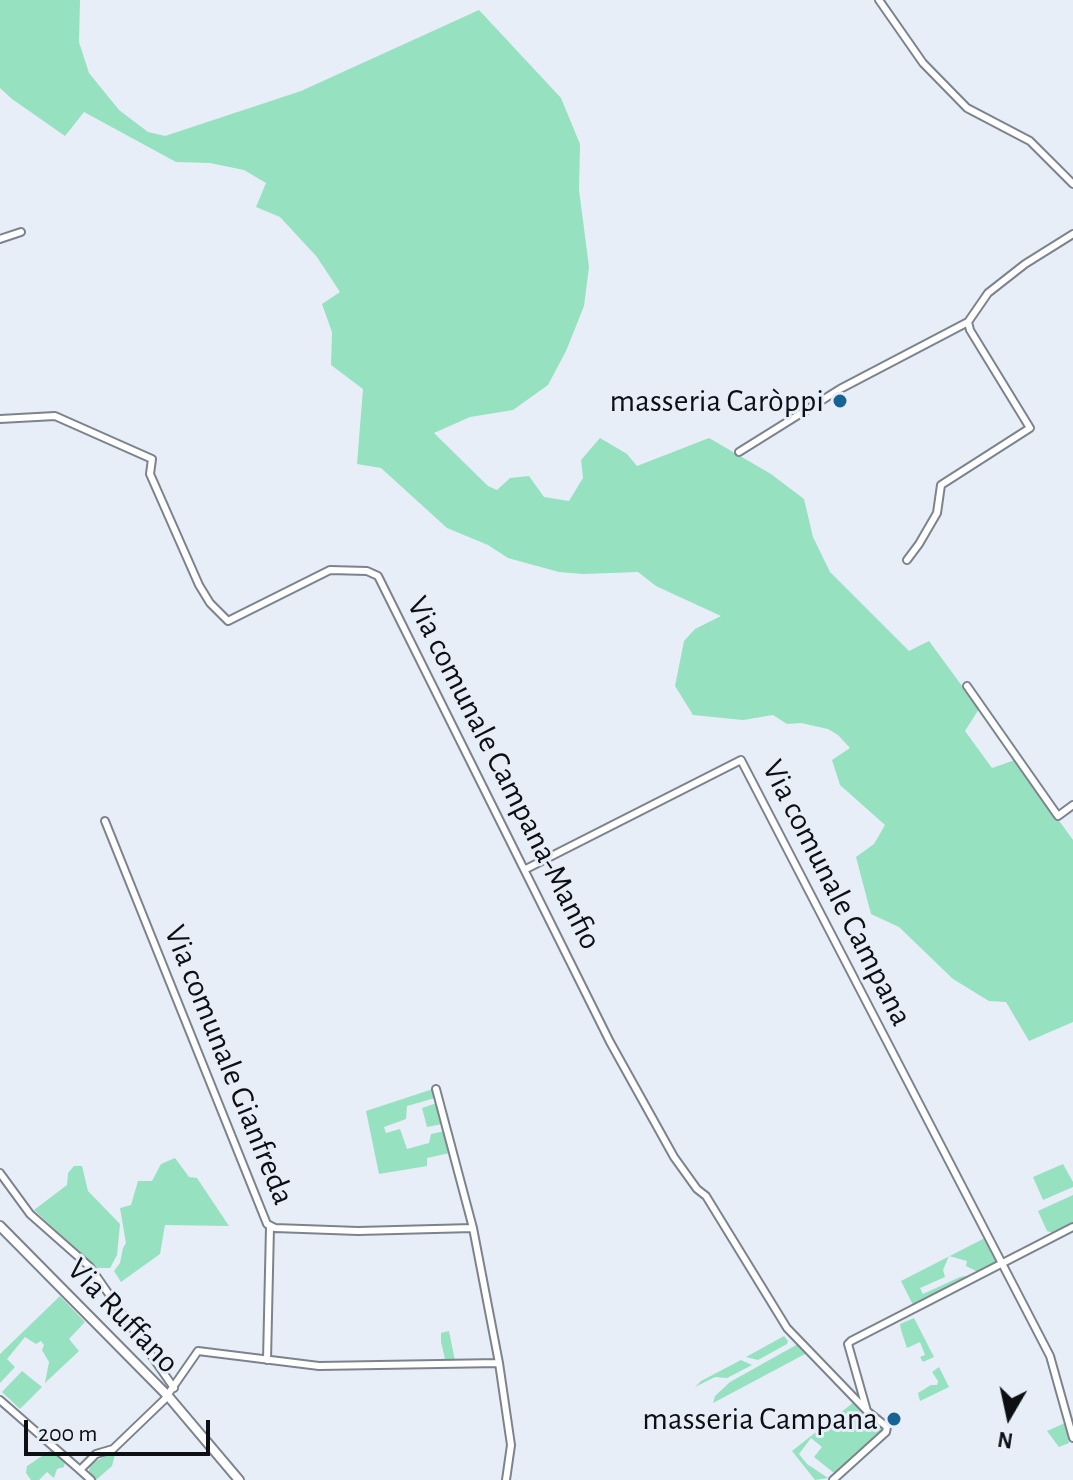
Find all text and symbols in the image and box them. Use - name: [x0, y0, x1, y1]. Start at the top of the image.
- place label: masseria Caròppi: [610, 382, 824, 420]
- marker: masseria Caròppi: [831, 392, 849, 410]
- street label: Via comunale Campana-Manfio: [398, 590, 610, 956]
- street label: Via comunale Campana: [753, 754, 921, 1032]
- street label: Via comunale Gianfreda: [155, 920, 303, 1210]
- street label: Via Ruffano: [59, 1251, 187, 1381]
- north arrow: [969, 1376, 1049, 1456]
- place label: masseria Campana: [642, 1400, 878, 1438]
- scale bar: [28, 1404, 214, 1454]
- marker: masseria Campana: [885, 1410, 903, 1428]
- text: 200 m: [38, 1422, 97, 1446]
- text: N: [996, 1428, 1015, 1452]

